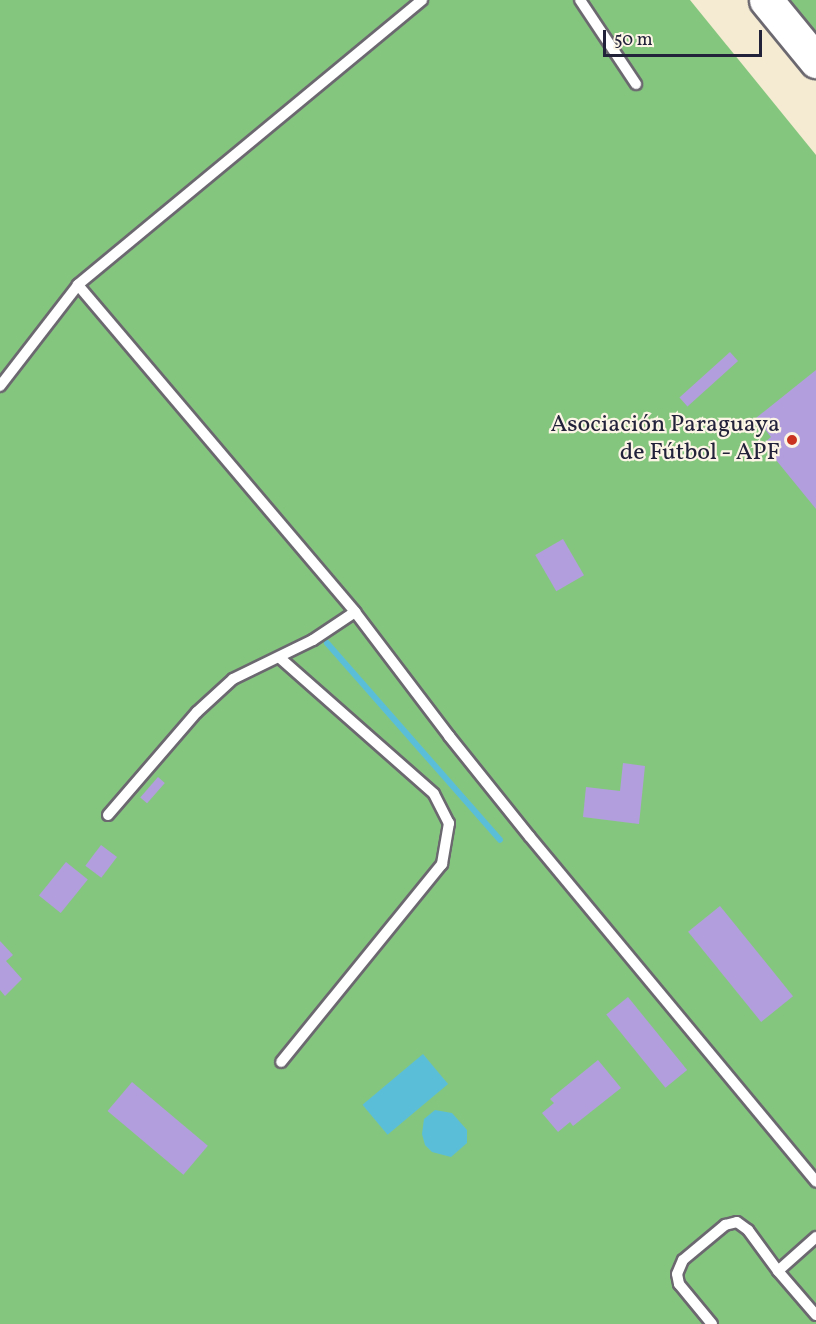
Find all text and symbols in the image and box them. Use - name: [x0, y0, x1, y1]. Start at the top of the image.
- scale bar: [606, 18, 765, 56]
- text: 50 m: [614, 28, 653, 53]
- place label: Asociación Paraguaya de Fútbol - APF: [550, 412, 780, 468]
- marker: Asociación Paraguaya de Fútbol - APF: [785, 433, 799, 447]

